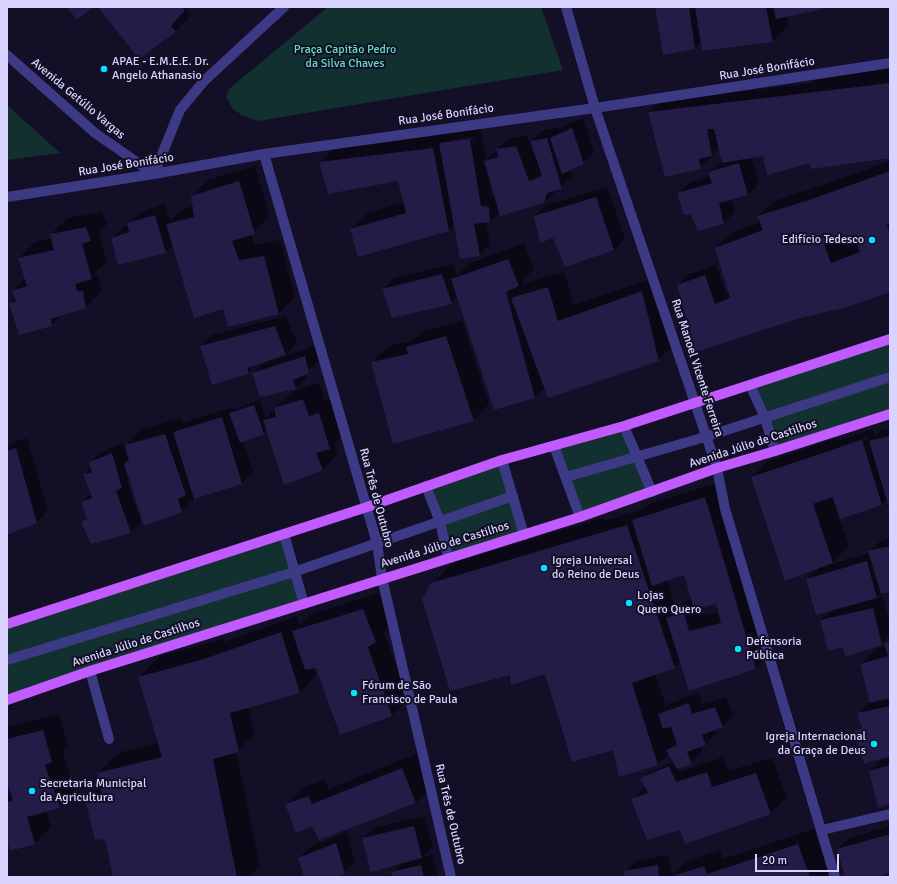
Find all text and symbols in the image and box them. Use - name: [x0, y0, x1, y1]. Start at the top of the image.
- park label: Praça Capitão Pedro da Silva Chaves: [294, 43, 396, 71]
- street label: Rua José Bonifácio: [718, 54, 816, 84]
- place label: APAE - E.M.E.E. Dr. Angelo Athanasio: [112, 55, 209, 83]
- street label: Avenida Getúlio Vargas: [28, 56, 128, 142]
- marker: APAE - E.M.E.E. Dr. Angelo Athanasio: [99, 64, 109, 74]
- street label: Rua José Bonifácio: [397, 101, 495, 129]
- street label: Rua José Bonifácio: [77, 150, 175, 180]
- place label: Edifício Tedesco: [782, 233, 864, 247]
- marker: Edifício Tedesco: [867, 235, 877, 245]
- street label: Rua Manoel Vicente Ferreira: [668, 297, 726, 439]
- street label: Avenida Júlio de Castilhos: [687, 417, 819, 471]
- street label: Rua Três de Outubro: [356, 447, 396, 549]
- street label: Avenida Júlio de Castilhos: [379, 519, 511, 571]
- place label: Igreja Universal do Reino de Deus: [552, 554, 640, 582]
- marker: Igreja Universal do Reino de Deus: [539, 563, 549, 573]
- place label: Lojas Quero Quero: [637, 589, 701, 617]
- marker: Lojas Quero Quero: [624, 598, 634, 608]
- street label: Avenida Júlio de Castilhos: [70, 616, 202, 670]
- place label: Defensoria Pública: [746, 635, 802, 663]
- marker: Defensoria Pública: [733, 644, 743, 654]
- place label: Fórum de São Francisco de Paula: [362, 679, 458, 707]
- marker: Fórum de São Francisco de Paula: [349, 688, 359, 698]
- place label: Igreja Internacional da Graça de Deus: [765, 730, 866, 758]
- marker: Igreja Internacional da Graça de Deus: [869, 739, 879, 749]
- street label: Rua Três de Outubro: [431, 762, 469, 866]
- place label: Secretaria Municipal da Agricultura: [40, 777, 146, 805]
- marker: Secretaria Municipal da Agricultura: [27, 786, 37, 796]
- scale bar: [757, 846, 841, 872]
- text: 20 m: [762, 853, 787, 868]

